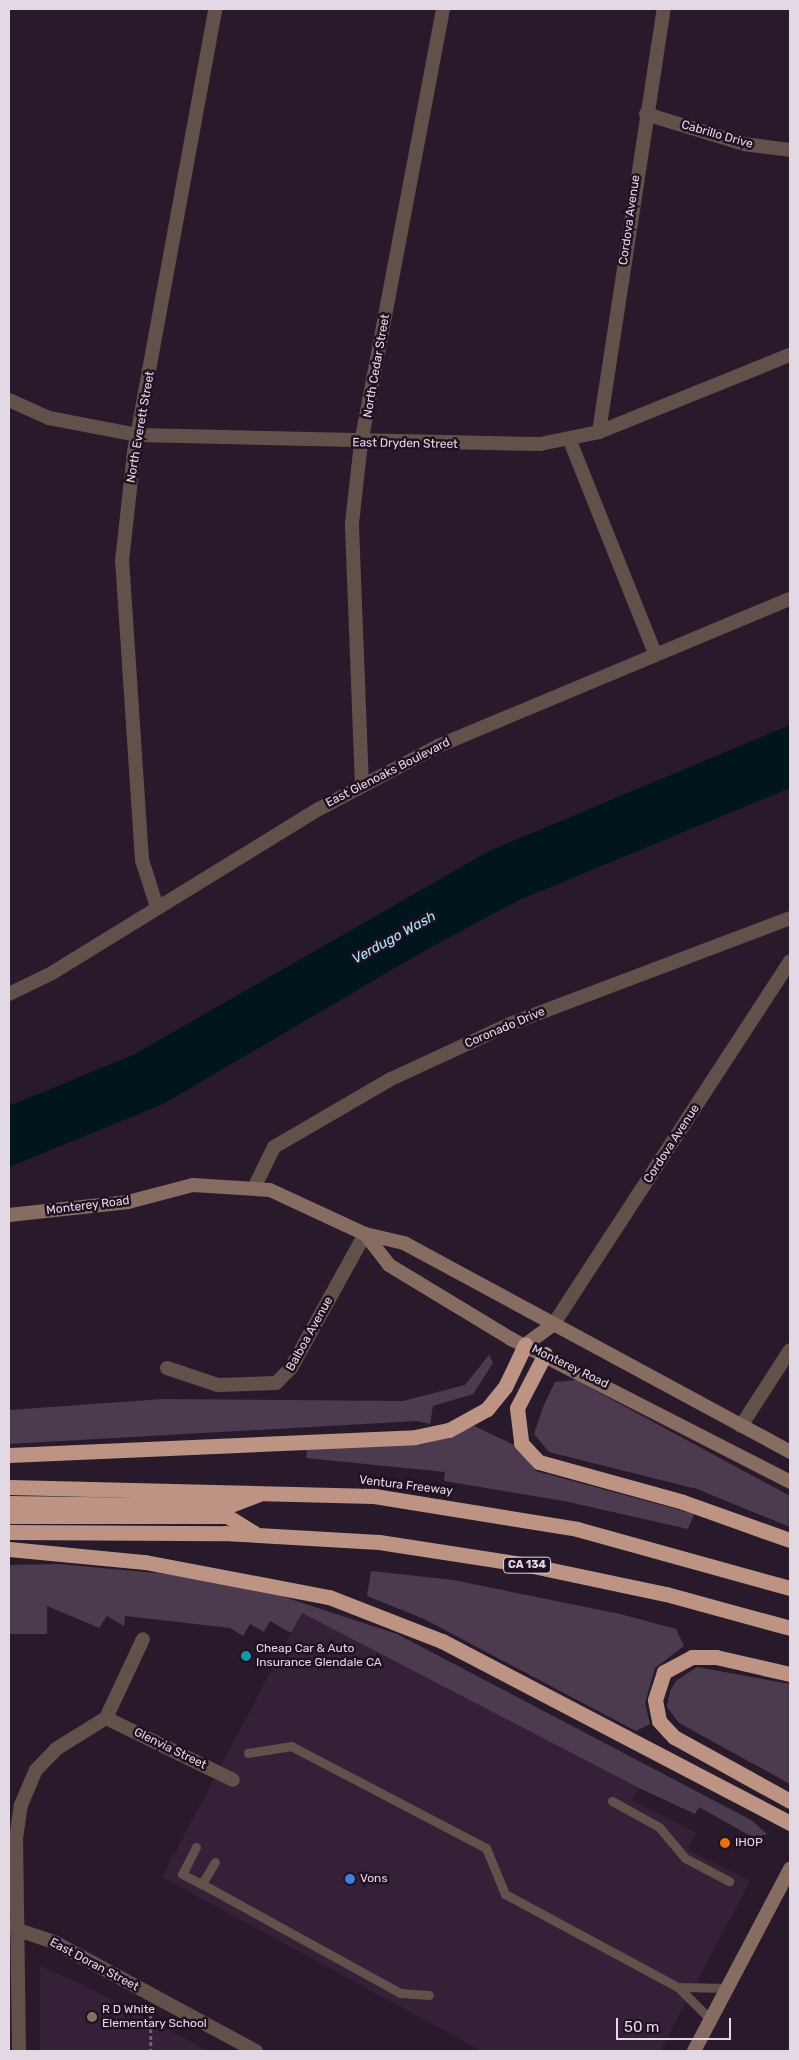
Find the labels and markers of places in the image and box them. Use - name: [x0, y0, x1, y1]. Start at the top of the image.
- place label: Cheap Car & Auto Insurance Glendale CA: [256, 1642, 382, 1670]
- marker: Cheap Car & Auto Insurance Glendale CA: [240, 1650, 252, 1662]
- place label: IHOP: [735, 1836, 763, 1850]
- marker: IHOP: [719, 1837, 731, 1849]
- place label: Vons: [360, 1872, 388, 1886]
- marker: Vons: [344, 1873, 356, 1885]
- place label: R D White Elementary School: [102, 2003, 207, 2031]
- marker: R D White Elementary School: [86, 2011, 98, 2023]

